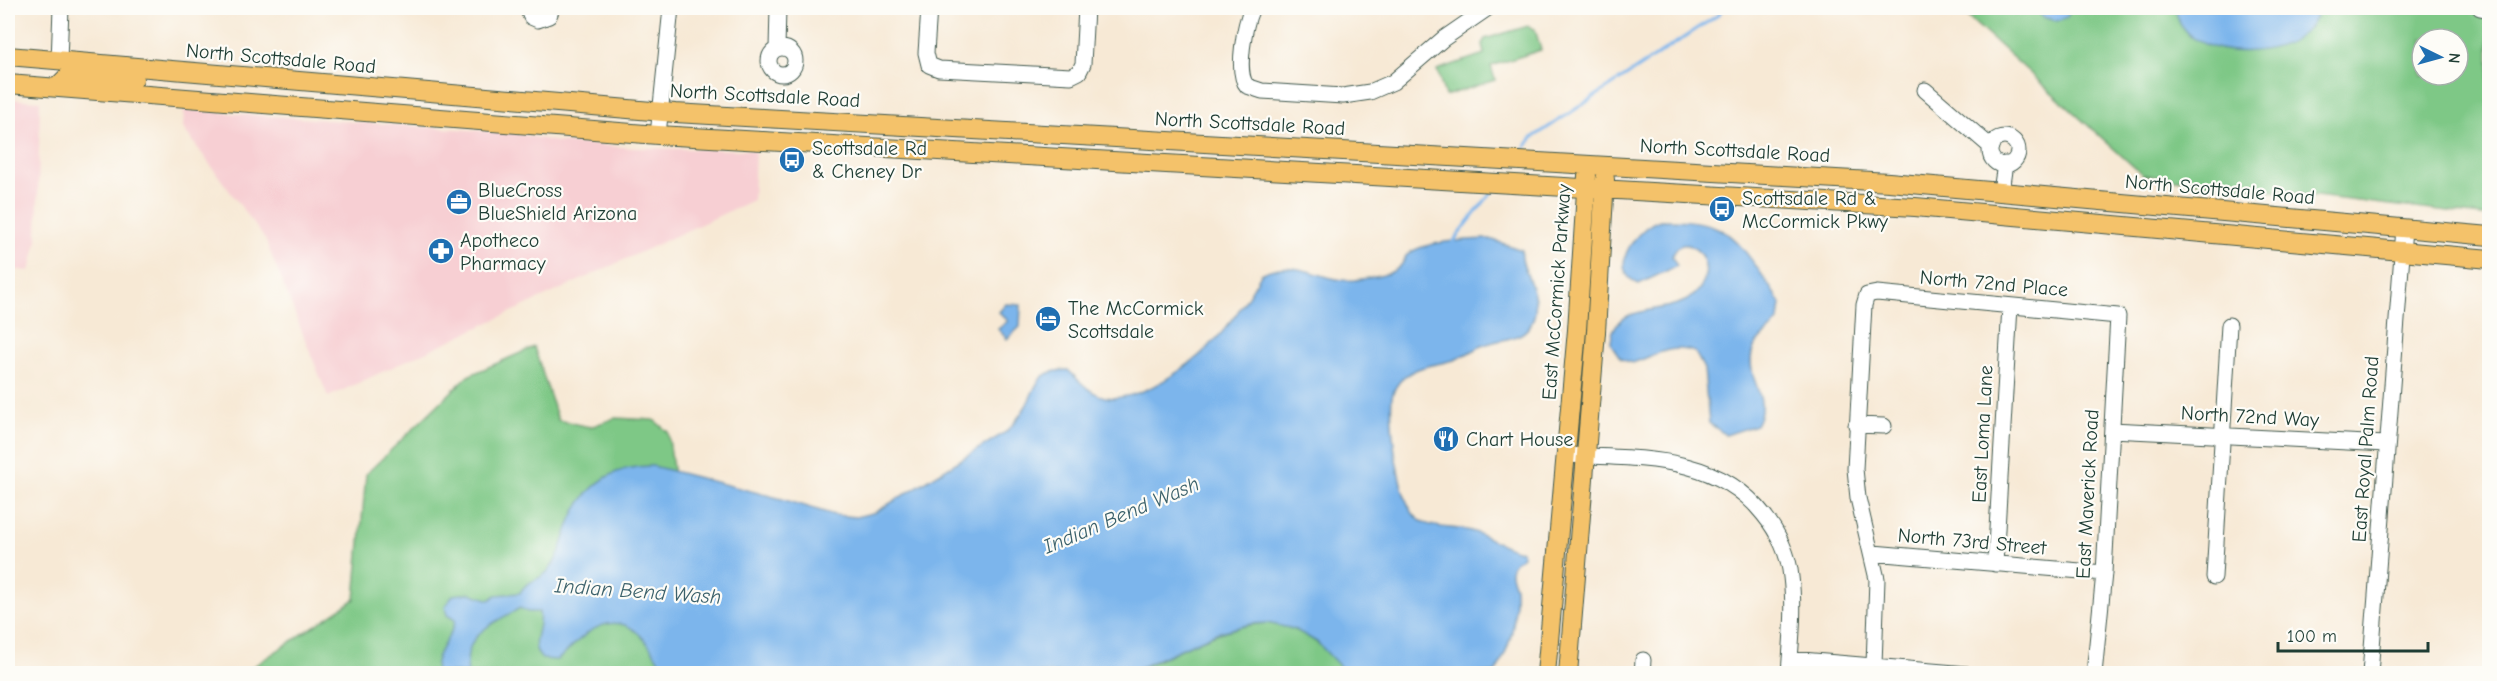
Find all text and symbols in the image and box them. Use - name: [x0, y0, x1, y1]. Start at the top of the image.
- north arrow: [2410, 27, 2470, 87]
- street label: North Scottsdale Road: [185, 39, 377, 78]
- text: N: [2445, 52, 2463, 64]
- street label: North Scottsdale Road: [669, 79, 861, 112]
- street label: North Scottsdale Road: [1154, 107, 1346, 140]
- street label: North Scottsdale Road: [1639, 134, 1831, 167]
- place label: Scottsdale Rd & Cheney Dr: [812, 137, 927, 183]
- bus stop icon: Scottsdale Rd & Cheney Dr: [777, 145, 807, 175]
- street label: North Scottsdale Road: [2124, 170, 2316, 209]
- place label: BlueCross BlueShield Arizona: [478, 179, 637, 225]
- street label: East McCormick Parkway: [1537, 183, 1576, 401]
- office icon: BlueCross BlueShield Arizona: [444, 187, 474, 217]
- place label: Scottsdale Rd & McCormick Pkwy: [1742, 187, 1888, 233]
- bus stop icon: Scottsdale Rd & McCormick Pkwy: [1707, 194, 1737, 224]
- place label: Apotheco Pharmacy: [460, 229, 546, 275]
- pharmacy icon: Apotheco Pharmacy: [426, 236, 456, 266]
- street label: North 72nd Place: [1919, 266, 2069, 301]
- place label: The McCormick Scottsdale: [1068, 297, 1204, 343]
- hotel icon: The McCormick Scottsdale: [1033, 304, 1063, 334]
- street label: East Royal Palm Road: [2348, 355, 2383, 543]
- street label: East Loma Lane: [1967, 365, 1998, 504]
- street label: North 72nd Way: [2180, 401, 2320, 432]
- street label: East Maverick Road: [2072, 409, 2103, 579]
- restaurant icon: Chart House: [1431, 424, 1461, 454]
- place label: Chart House: [1466, 428, 1573, 451]
- water label: Indian Bend Wash: [1039, 471, 1202, 559]
- street label: North 73rd Street: [1897, 524, 2048, 560]
- water label: Indian Bend Wash: [553, 573, 722, 609]
- scale bar: [2278, 615, 2428, 653]
- text: 100 m: [2287, 626, 2337, 647]

